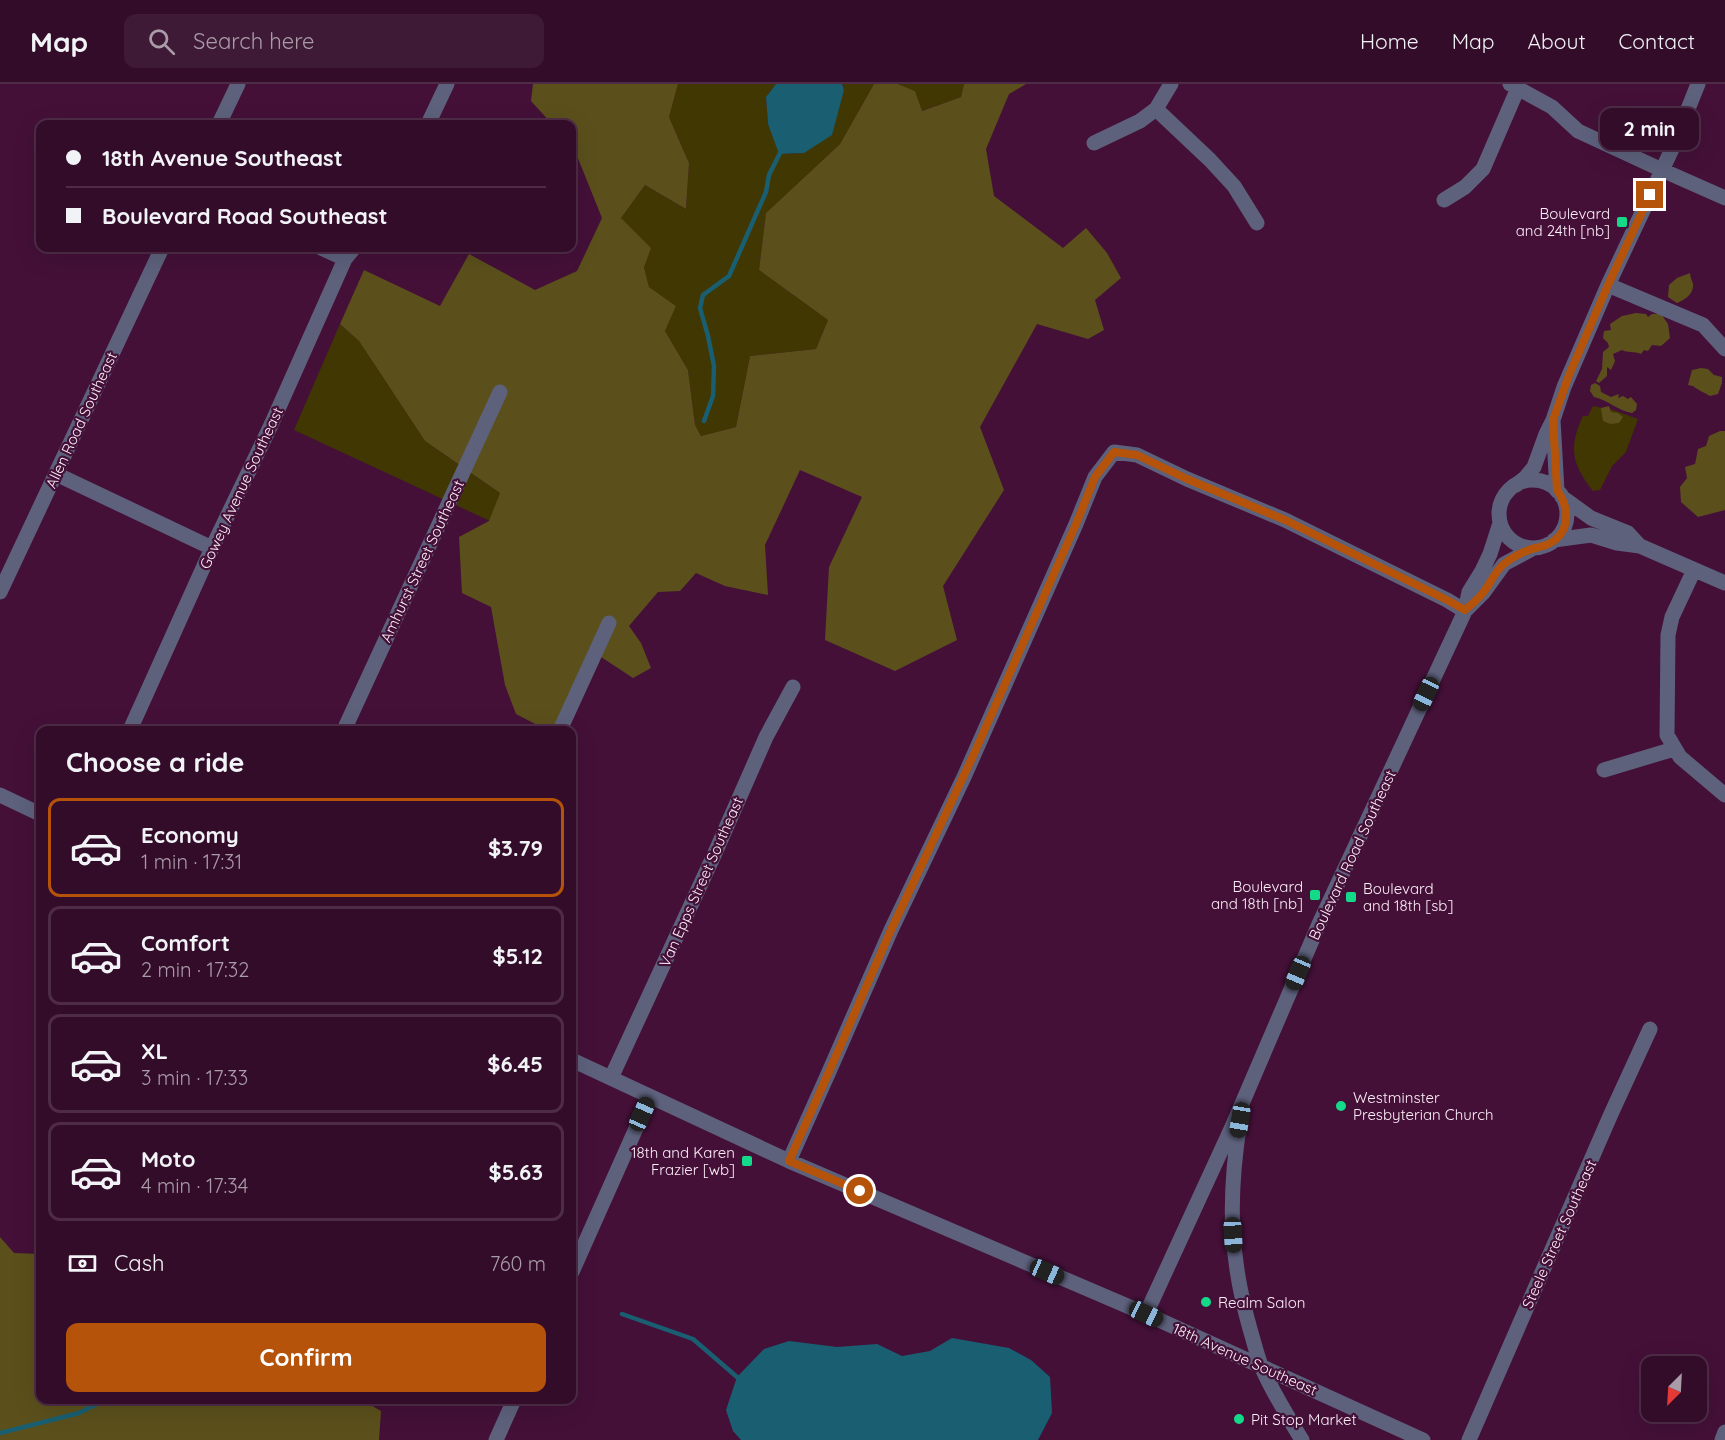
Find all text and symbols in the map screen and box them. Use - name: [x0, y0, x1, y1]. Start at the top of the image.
- search box: [124, 14, 544, 68]
- text: Map: [30, 24, 88, 59]
- icon: search: [145, 25, 178, 58]
- text: Search here: [193, 27, 315, 55]
- text: Home: [1360, 28, 1419, 54]
- text: Map: [1452, 28, 1495, 54]
- text: About: [1528, 28, 1586, 54]
- text: Contact: [1619, 28, 1695, 54]
- callout: 2 min: [1600, 108, 1700, 150]
- text: 2 min: [1623, 116, 1676, 141]
- text: 18th Avenue Southeast: [102, 144, 343, 172]
- route end: [1636, 181, 1663, 208]
- text: Boulevard Road Southeast: [102, 202, 387, 230]
- place label: Boulevard and 24th [nb]: [1516, 204, 1610, 240]
- marker: Boulevard and 24th [nb]: [1615, 215, 1629, 229]
- street label: Allen Road Southeast: [41, 349, 121, 491]
- street label: Gowey Avenue Southeast: [195, 404, 287, 572]
- street label: Amhurst Street Southeast: [376, 477, 468, 645]
- car: [1410, 674, 1442, 714]
- text: Choose a ride: [66, 745, 244, 779]
- street label: Boulevard Road Southeast: [1304, 767, 1400, 943]
- street label: Van Epps Street Southeast: [655, 794, 747, 970]
- icon: car: [69, 821, 123, 875]
- text: Economy: [141, 821, 239, 849]
- text: $3.79: [488, 834, 543, 862]
- text: 1 min · 17:31: [141, 849, 242, 874]
- place label: Boulevard and 18th [nb]: [1211, 877, 1303, 913]
- place label: Boulevard and 18th [sb]: [1363, 879, 1453, 915]
- marker: Boulevard and 18th [nb]: [1308, 888, 1322, 902]
- marker: Boulevard and 18th [sb]: [1344, 890, 1358, 904]
- icon: car: [69, 929, 123, 983]
- text: Comfort: [141, 929, 230, 957]
- text: $5.12: [493, 942, 543, 970]
- car: [1283, 953, 1313, 993]
- text: 2 min · 17:32: [141, 957, 249, 982]
- icon: car: [69, 1037, 123, 1091]
- text: XL: [141, 1037, 168, 1065]
- text: $6.45: [487, 1050, 543, 1078]
- text: 3 min · 17:33: [141, 1065, 248, 1090]
- place label: Westminster Presbyterian Church: [1353, 1088, 1493, 1124]
- car: [626, 1094, 658, 1134]
- marker: Westminster Presbyterian Church: [1334, 1099, 1348, 1113]
- car: [1228, 1101, 1252, 1139]
- place label: 18th and Karen Frazier [wb]: [631, 1143, 735, 1179]
- icon: car: [69, 1145, 123, 1199]
- text: Moto: [141, 1145, 195, 1173]
- marker: 18th and Karen Frazier [wb]: [740, 1154, 754, 1168]
- street label: Steele Street Southeast: [1518, 1157, 1600, 1311]
- text: $5.63: [489, 1158, 543, 1186]
- text: 4 min · 17:34: [141, 1173, 248, 1198]
- route start: [846, 1177, 873, 1204]
- car: [1223, 1217, 1243, 1253]
- icon: cash: [66, 1247, 99, 1280]
- text: Cash: [114, 1249, 165, 1277]
- text: 760 m: [490, 1251, 546, 1276]
- car: [1027, 1256, 1067, 1288]
- place label: Realm Salon: [1218, 1293, 1305, 1312]
- marker: Realm Salon: [1199, 1295, 1213, 1309]
- car: [1126, 1298, 1166, 1330]
- street label: 18th Avenue Southeast: [1170, 1319, 1320, 1399]
- button: Confirm: [66, 1323, 546, 1392]
- north arrow: [1641, 1356, 1707, 1422]
- map controls: [1641, 1356, 1707, 1422]
- place label: Pit Stop Market: [1251, 1410, 1357, 1429]
- marker: Pit Stop Market: [1232, 1412, 1246, 1426]

